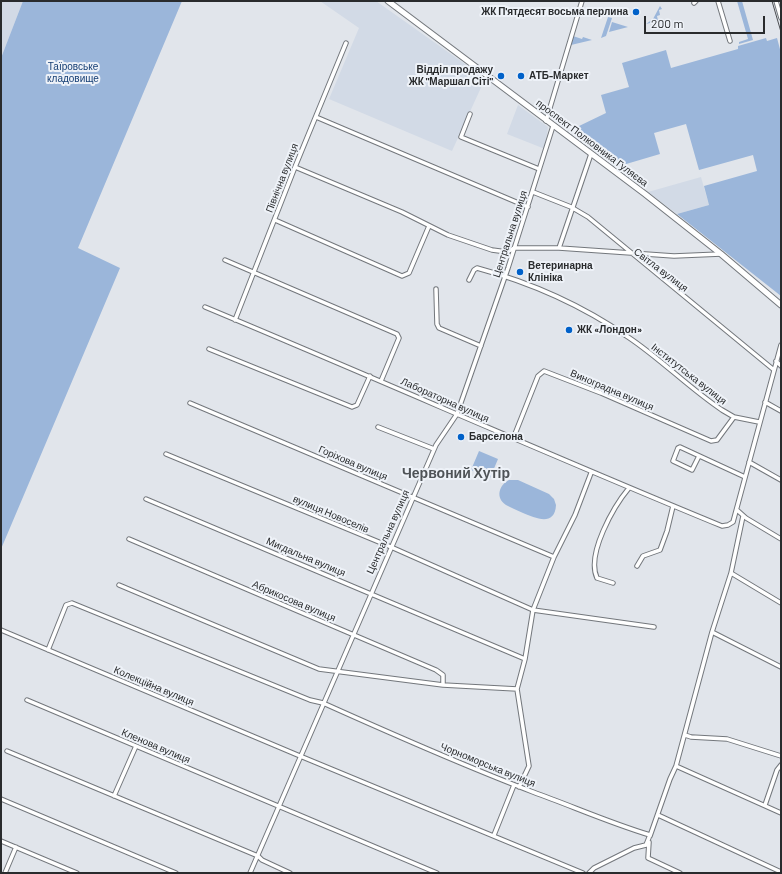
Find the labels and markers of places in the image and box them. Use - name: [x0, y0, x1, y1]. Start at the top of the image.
- place label: ЖК П'ятдесят восьма перлина: [481, 6, 628, 18]
- marker: ЖК П'ятдесят восьма перлина: [631, 7, 641, 17]
- place label: Відділ продажу ЖК "Маршал Сіті": [409, 64, 493, 88]
- place label: АТБ-Маркет: [529, 70, 589, 82]
- marker: Відділ продажу ЖК "Маршал Сіті": [496, 71, 506, 81]
- marker: АТБ-Маркет: [516, 71, 526, 81]
- place label: Ветеринарна Клініка: [528, 260, 593, 284]
- marker: Ветеринарна Клініка: [515, 267, 525, 277]
- place label: ЖК «Лондон»: [577, 324, 642, 336]
- marker: ЖК «Лондон»: [564, 325, 574, 335]
- place label: Барселона: [469, 431, 523, 443]
- marker: Барселона: [456, 432, 466, 442]

